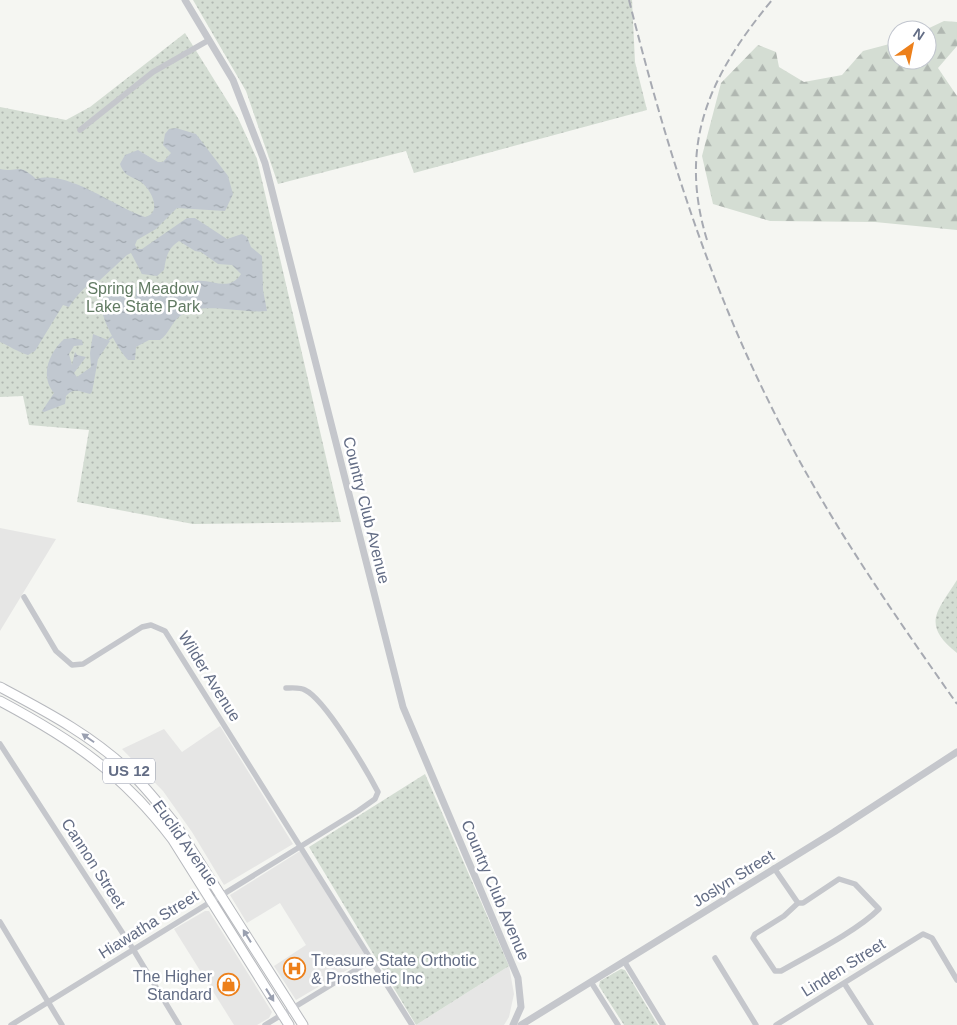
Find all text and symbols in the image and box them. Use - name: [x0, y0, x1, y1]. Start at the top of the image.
- north arrow: [887, 20, 937, 70]
- text: N: [910, 25, 928, 44]
- park label: Spring Meadow Lake State Park: [86, 280, 201, 315]
- street label: Country Club Avenue: [340, 435, 393, 585]
- street label: Wilder Avenue: [175, 628, 244, 724]
- one-way arrow: [82, 733, 95, 743]
- road number: US 12: [103, 758, 155, 784]
- street label: Euclid Avenue: [150, 797, 222, 890]
- street label: Cannon Street: [58, 815, 129, 912]
- street label: Country Club Avenue: [458, 817, 533, 963]
- street label: Joslyn Street: [690, 846, 777, 910]
- street label: Hiawatha Street: [95, 887, 202, 962]
- one-way arrow: [243, 929, 252, 942]
- street label: Linden Street: [798, 935, 889, 1000]
- place label: Treasure State Orthotic & Prosthetic Inc: [311, 952, 477, 987]
- hospital icon: Treasure State Orthotic & Prosthetic Inc: [283, 957, 307, 981]
- place label: The Higher Standard: [133, 968, 213, 1003]
- shop icon: The Higher Standard: [216, 973, 240, 997]
- one-way arrow: [265, 988, 275, 1001]

